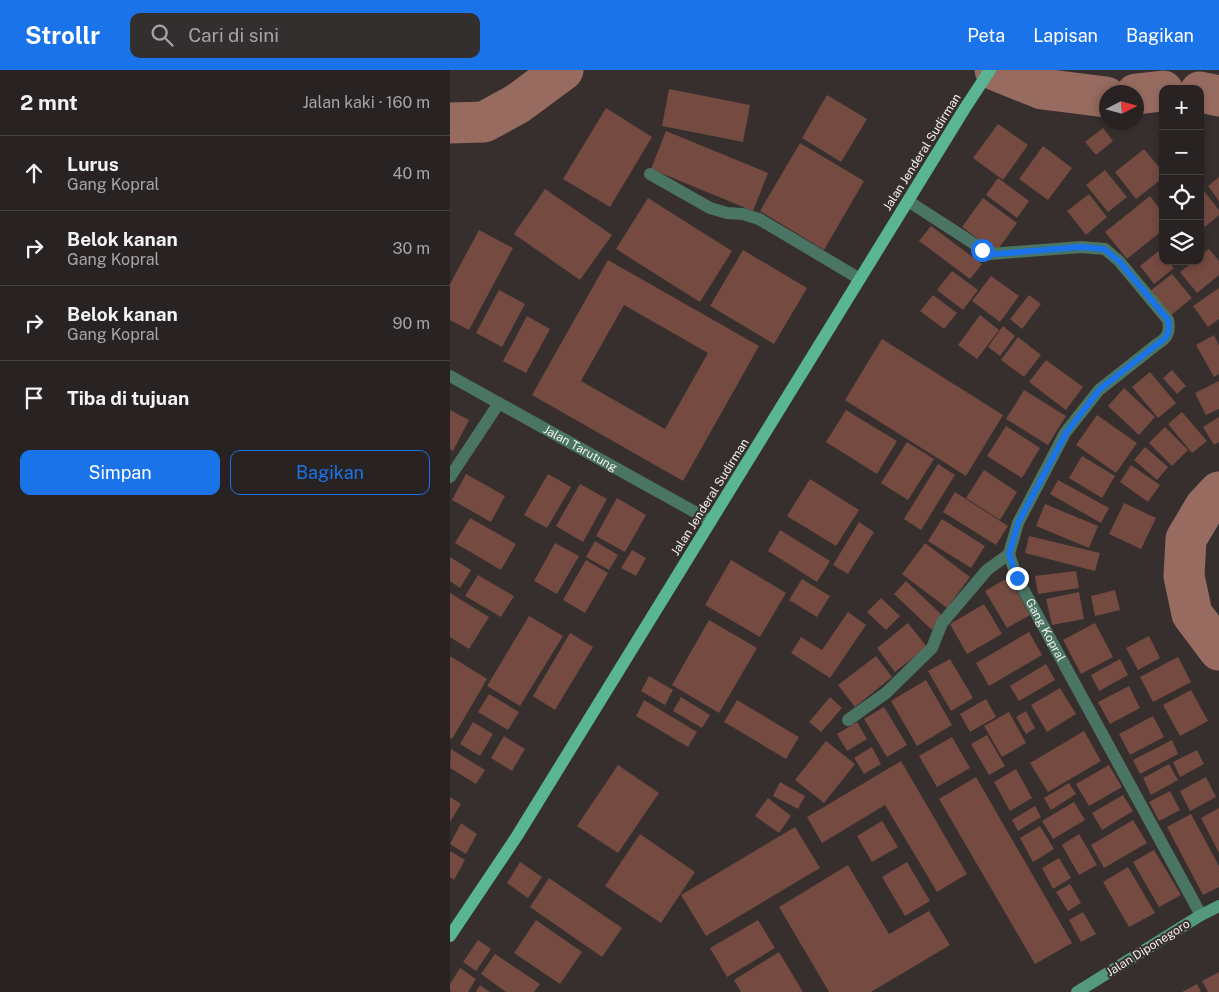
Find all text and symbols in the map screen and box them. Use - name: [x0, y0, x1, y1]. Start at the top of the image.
- search box: [130, 13, 480, 58]
- text: Strollr: [25, 21, 100, 49]
- icon: search: [148, 21, 176, 49]
- text: Cari di sini: [188, 24, 279, 46]
- text: Peta: [967, 25, 1005, 46]
- text: Lapisan: [1033, 25, 1098, 46]
- text: Bagikan: [1126, 25, 1194, 46]
- north arrow: [1099, 85, 1144, 130]
- map controls: [1159, 85, 1204, 265]
- button: +: [1159, 85, 1204, 130]
- text: 2 mnt: [20, 90, 78, 115]
- street label: Jalan Jenderal Sudirman: [880, 91, 964, 213]
- text: Jalan kaki · 160 m: [302, 93, 430, 112]
- button: −: [1159, 130, 1204, 175]
- text: Lurus: [67, 153, 119, 175]
- icon: ahead: [20, 159, 48, 187]
- text: 40 m: [392, 164, 430, 183]
- text: Gang Kopral: [67, 175, 159, 194]
- button: locate: [1159, 175, 1204, 220]
- button: layers: [1159, 220, 1204, 265]
- text: Belok kanan: [67, 228, 178, 250]
- icon: right: [20, 234, 48, 262]
- text: 30 m: [393, 239, 430, 258]
- route start: [971, 239, 994, 262]
- text: Gang Kopral: [67, 250, 159, 269]
- text: Belok kanan: [67, 303, 178, 325]
- icon: right: [20, 309, 48, 337]
- text: 90 m: [393, 314, 430, 333]
- text: Gang Kopral: [67, 325, 159, 344]
- icon: arrive: [20, 384, 48, 412]
- text: Tiba di tujuan: [67, 387, 189, 409]
- street label: Jalan Tarutung: [541, 422, 620, 474]
- street label: Jalan Jenderal Sudirman: [668, 436, 752, 558]
- button: Simpan: [20, 450, 220, 495]
- button: Bagikan: [230, 450, 430, 495]
- route end: [1006, 567, 1029, 590]
- street label: Gang Kopral: [1023, 596, 1068, 664]
- street label: Jalan Diponegoro: [1104, 917, 1192, 979]

